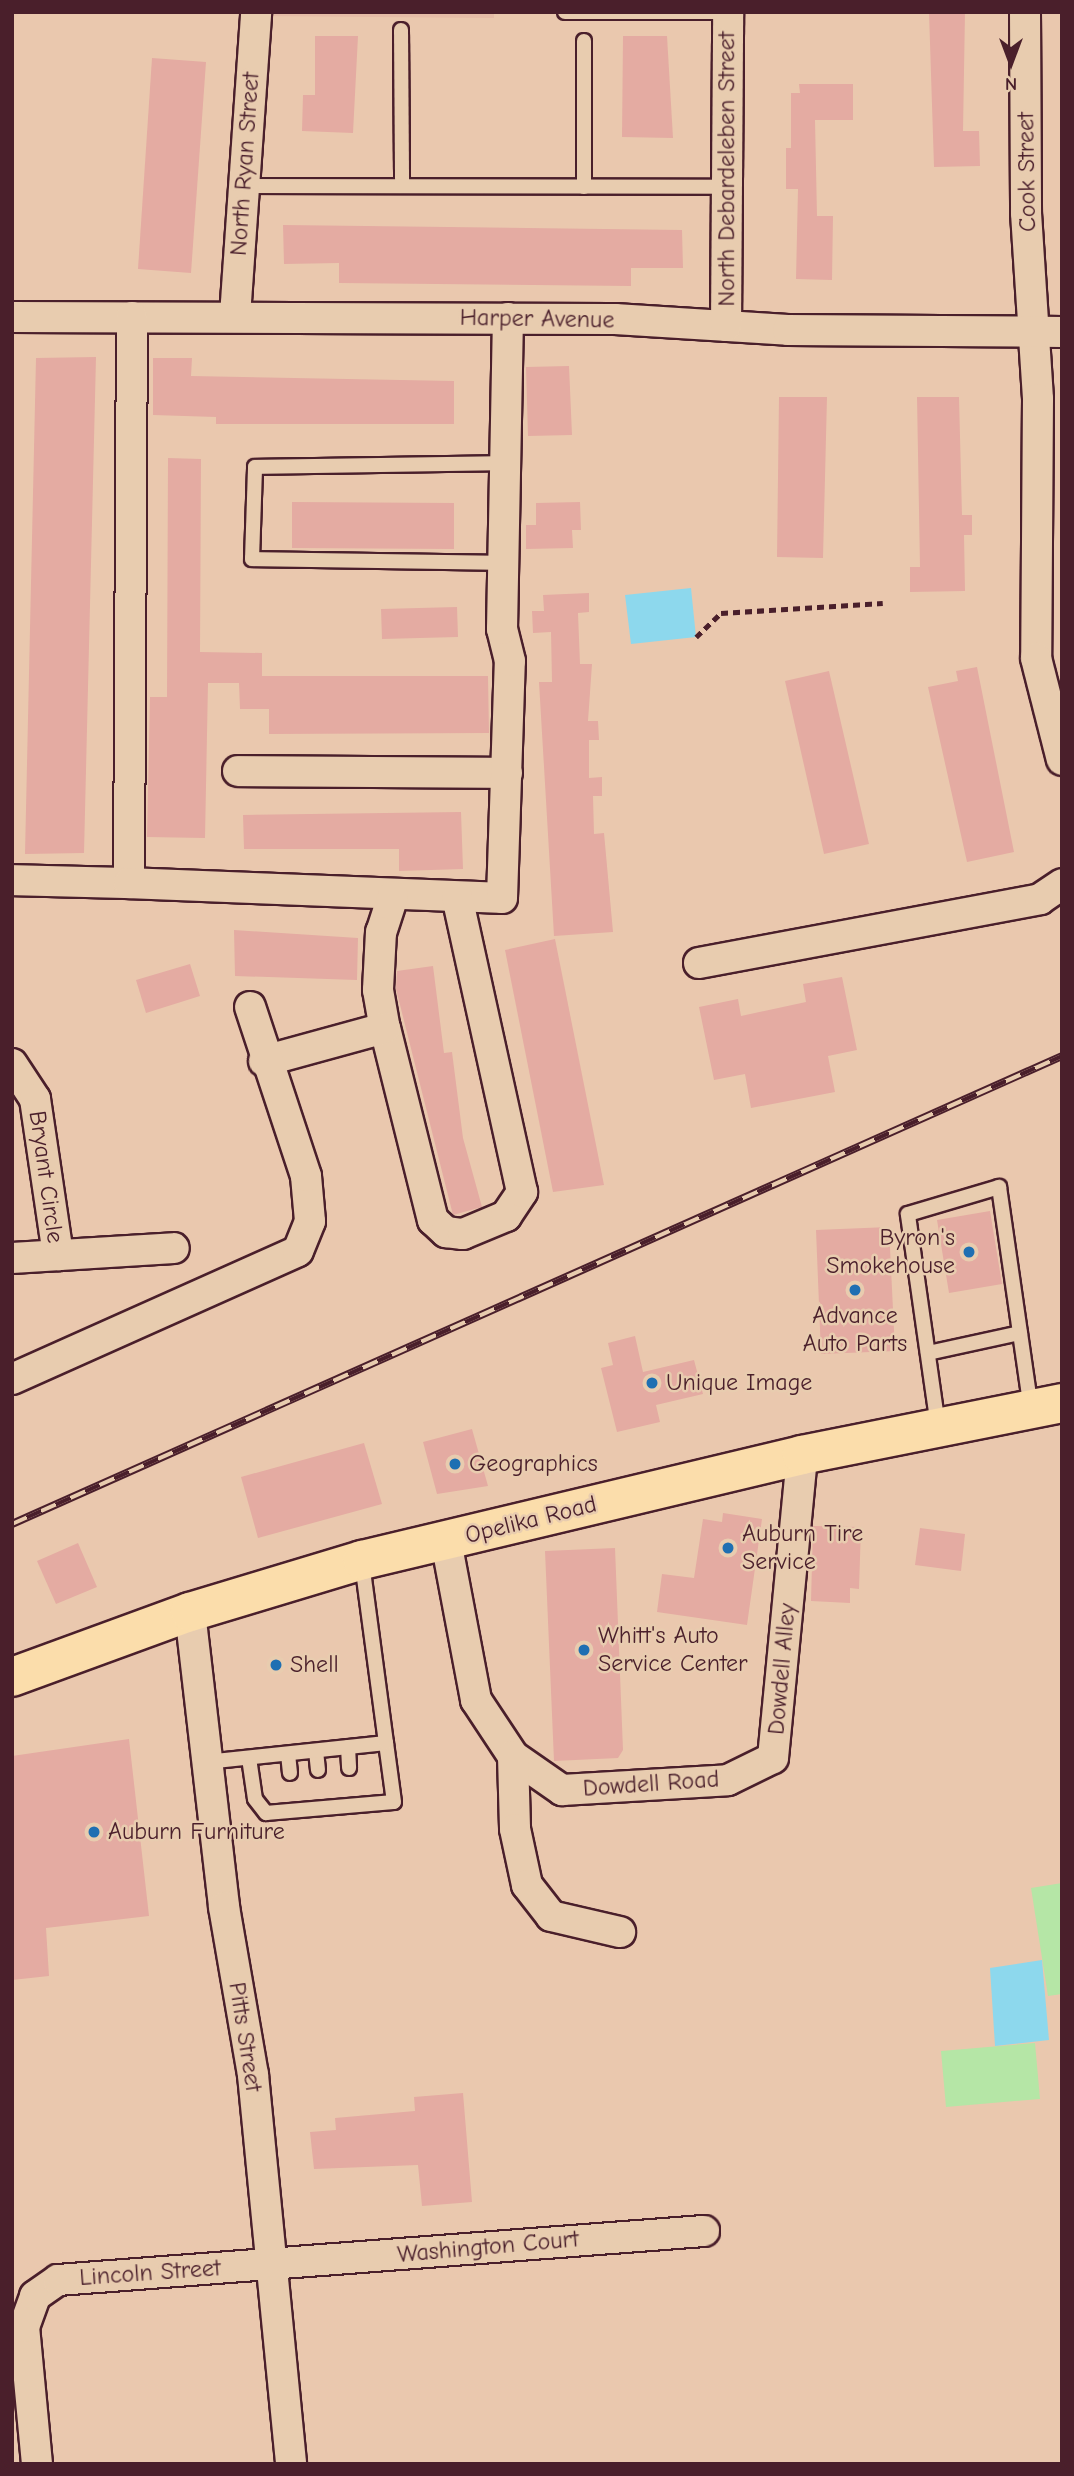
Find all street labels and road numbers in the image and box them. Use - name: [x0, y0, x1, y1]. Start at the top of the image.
- street label: North Debardeleben Street: [713, 31, 741, 307]
- street label: North Ryan Street: [224, 71, 266, 257]
- street label: Cook Street: [1012, 112, 1042, 232]
- street label: Harper Avenue: [459, 303, 615, 335]
- street label: Bryant Circle: [22, 1109, 70, 1245]
- street label: Opelika Road: [462, 1490, 600, 1550]
- street label: Dowdell Alley: [762, 1602, 802, 1736]
- street label: Dowdell Road: [582, 1765, 720, 1803]
- street label: Pitts Street: [222, 1980, 268, 2094]
- street label: Washington Court: [396, 2225, 580, 2269]
- street label: Lincoln Street: [78, 2254, 222, 2292]

